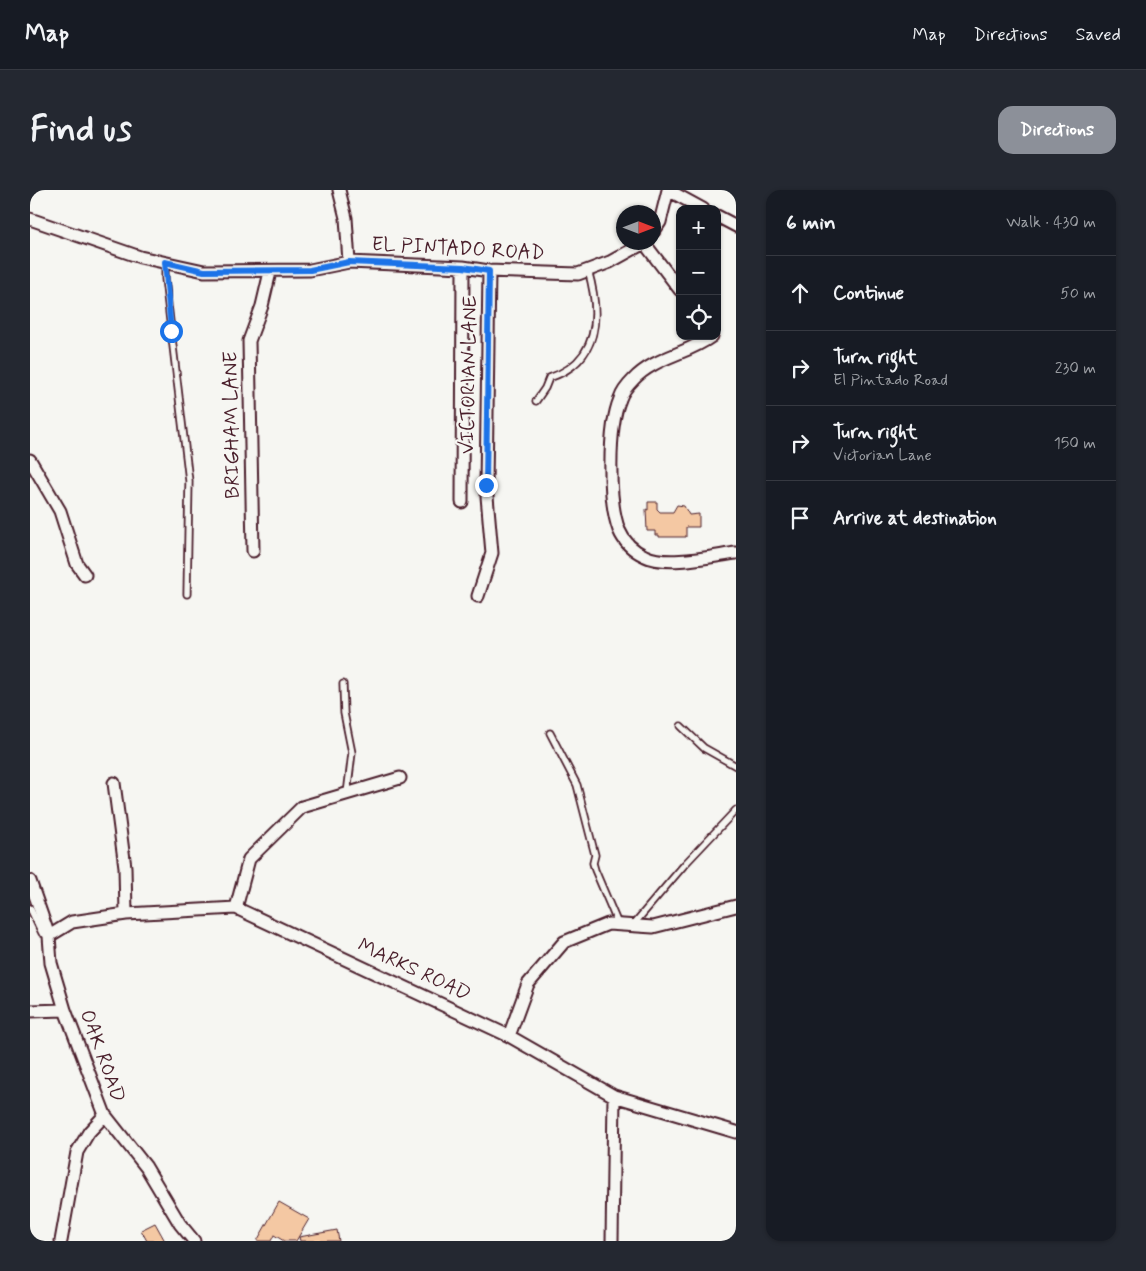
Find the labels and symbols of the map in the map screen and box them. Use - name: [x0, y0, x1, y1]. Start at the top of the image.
- north arrow: [616, 205, 661, 250]
- street label: EL PINTADO ROAD: [371, 231, 545, 267]
- street label: VICTORIAN LANE: [454, 296, 484, 454]
- route start: [160, 320, 183, 343]
- street label: BRIGHAM LANE: [217, 351, 247, 499]
- route end: [475, 474, 498, 497]
- street label: MARKS ROAD: [353, 932, 475, 1008]
- street label: OAK ROAD: [73, 1006, 131, 1106]

